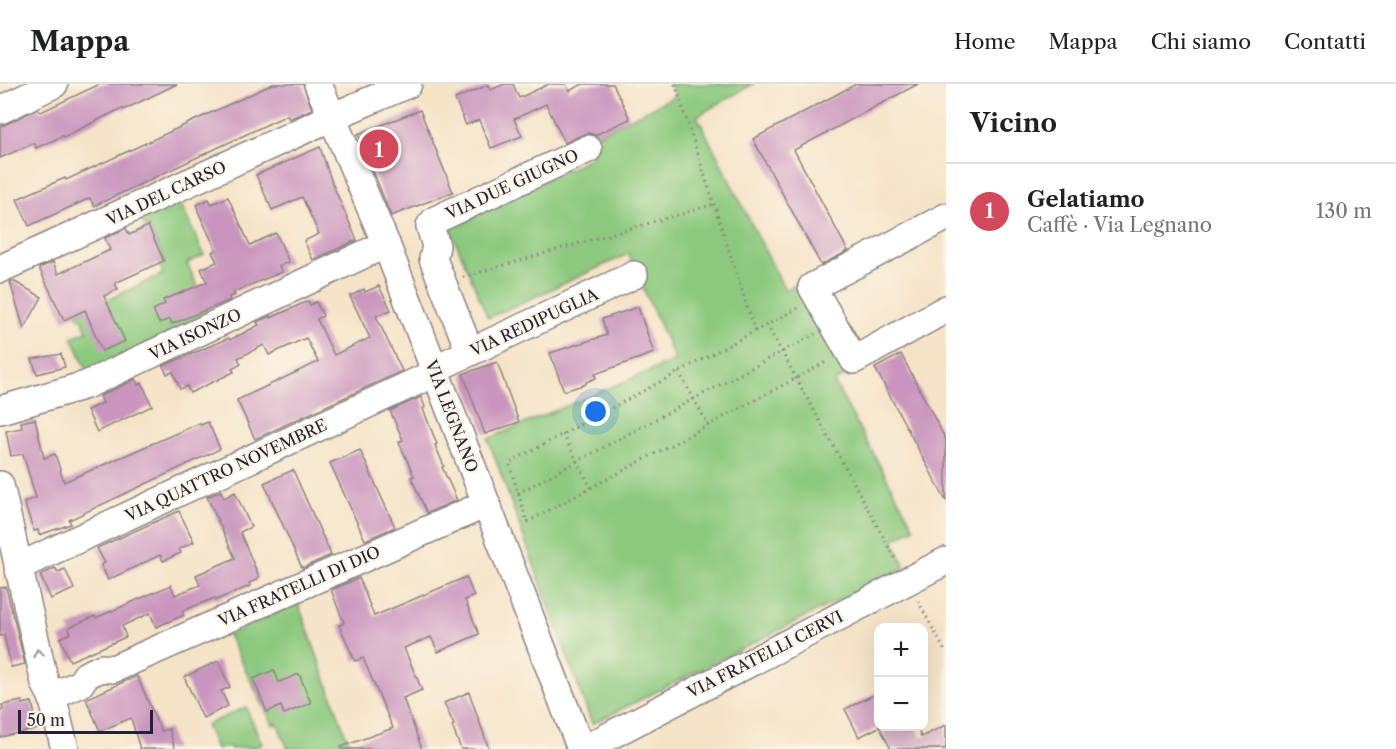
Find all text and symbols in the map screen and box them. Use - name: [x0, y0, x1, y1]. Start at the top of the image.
- text: Mappa: [30, 24, 129, 58]
- text: Home: [954, 29, 1016, 54]
- text: Mappa: [1049, 29, 1118, 54]
- text: Chi siamo: [1151, 29, 1251, 54]
- text: Contatti: [1284, 29, 1366, 54]
- text: Vicino: [970, 107, 1057, 139]
- pin: 1: [360, 126, 398, 172]
- street label: VIA DUE GIUGNO: [442, 145, 581, 224]
- street label: VIA DEL CARSO: [102, 156, 229, 230]
- text: Gelatiamo: [1027, 186, 1145, 213]
- text: 1: [985, 199, 994, 223]
- text: 130 m: [1316, 199, 1372, 223]
- text: Caffè · Via Legnano: [1027, 213, 1212, 237]
- street label: VIA REDIPUGLIA: [466, 283, 602, 361]
- street label: VIA ISONZO: [145, 304, 244, 364]
- street label: VIA LEGNANO: [421, 356, 483, 475]
- your location: [581, 397, 610, 426]
- street label: VIA QUATTRO NOVEMBRE: [121, 414, 330, 526]
- street label: VIA FRATELLI DI DIO: [214, 541, 383, 631]
- street label: VIA FRATELLI CERVI: [683, 606, 846, 702]
- map controls: [874, 623, 928, 731]
- button: +: [874, 623, 928, 677]
- one-way arrow: [32, 648, 45, 658]
- button: −: [874, 677, 928, 731]
- scale bar: [18, 707, 153, 734]
- text: 50 m: [27, 710, 65, 730]

